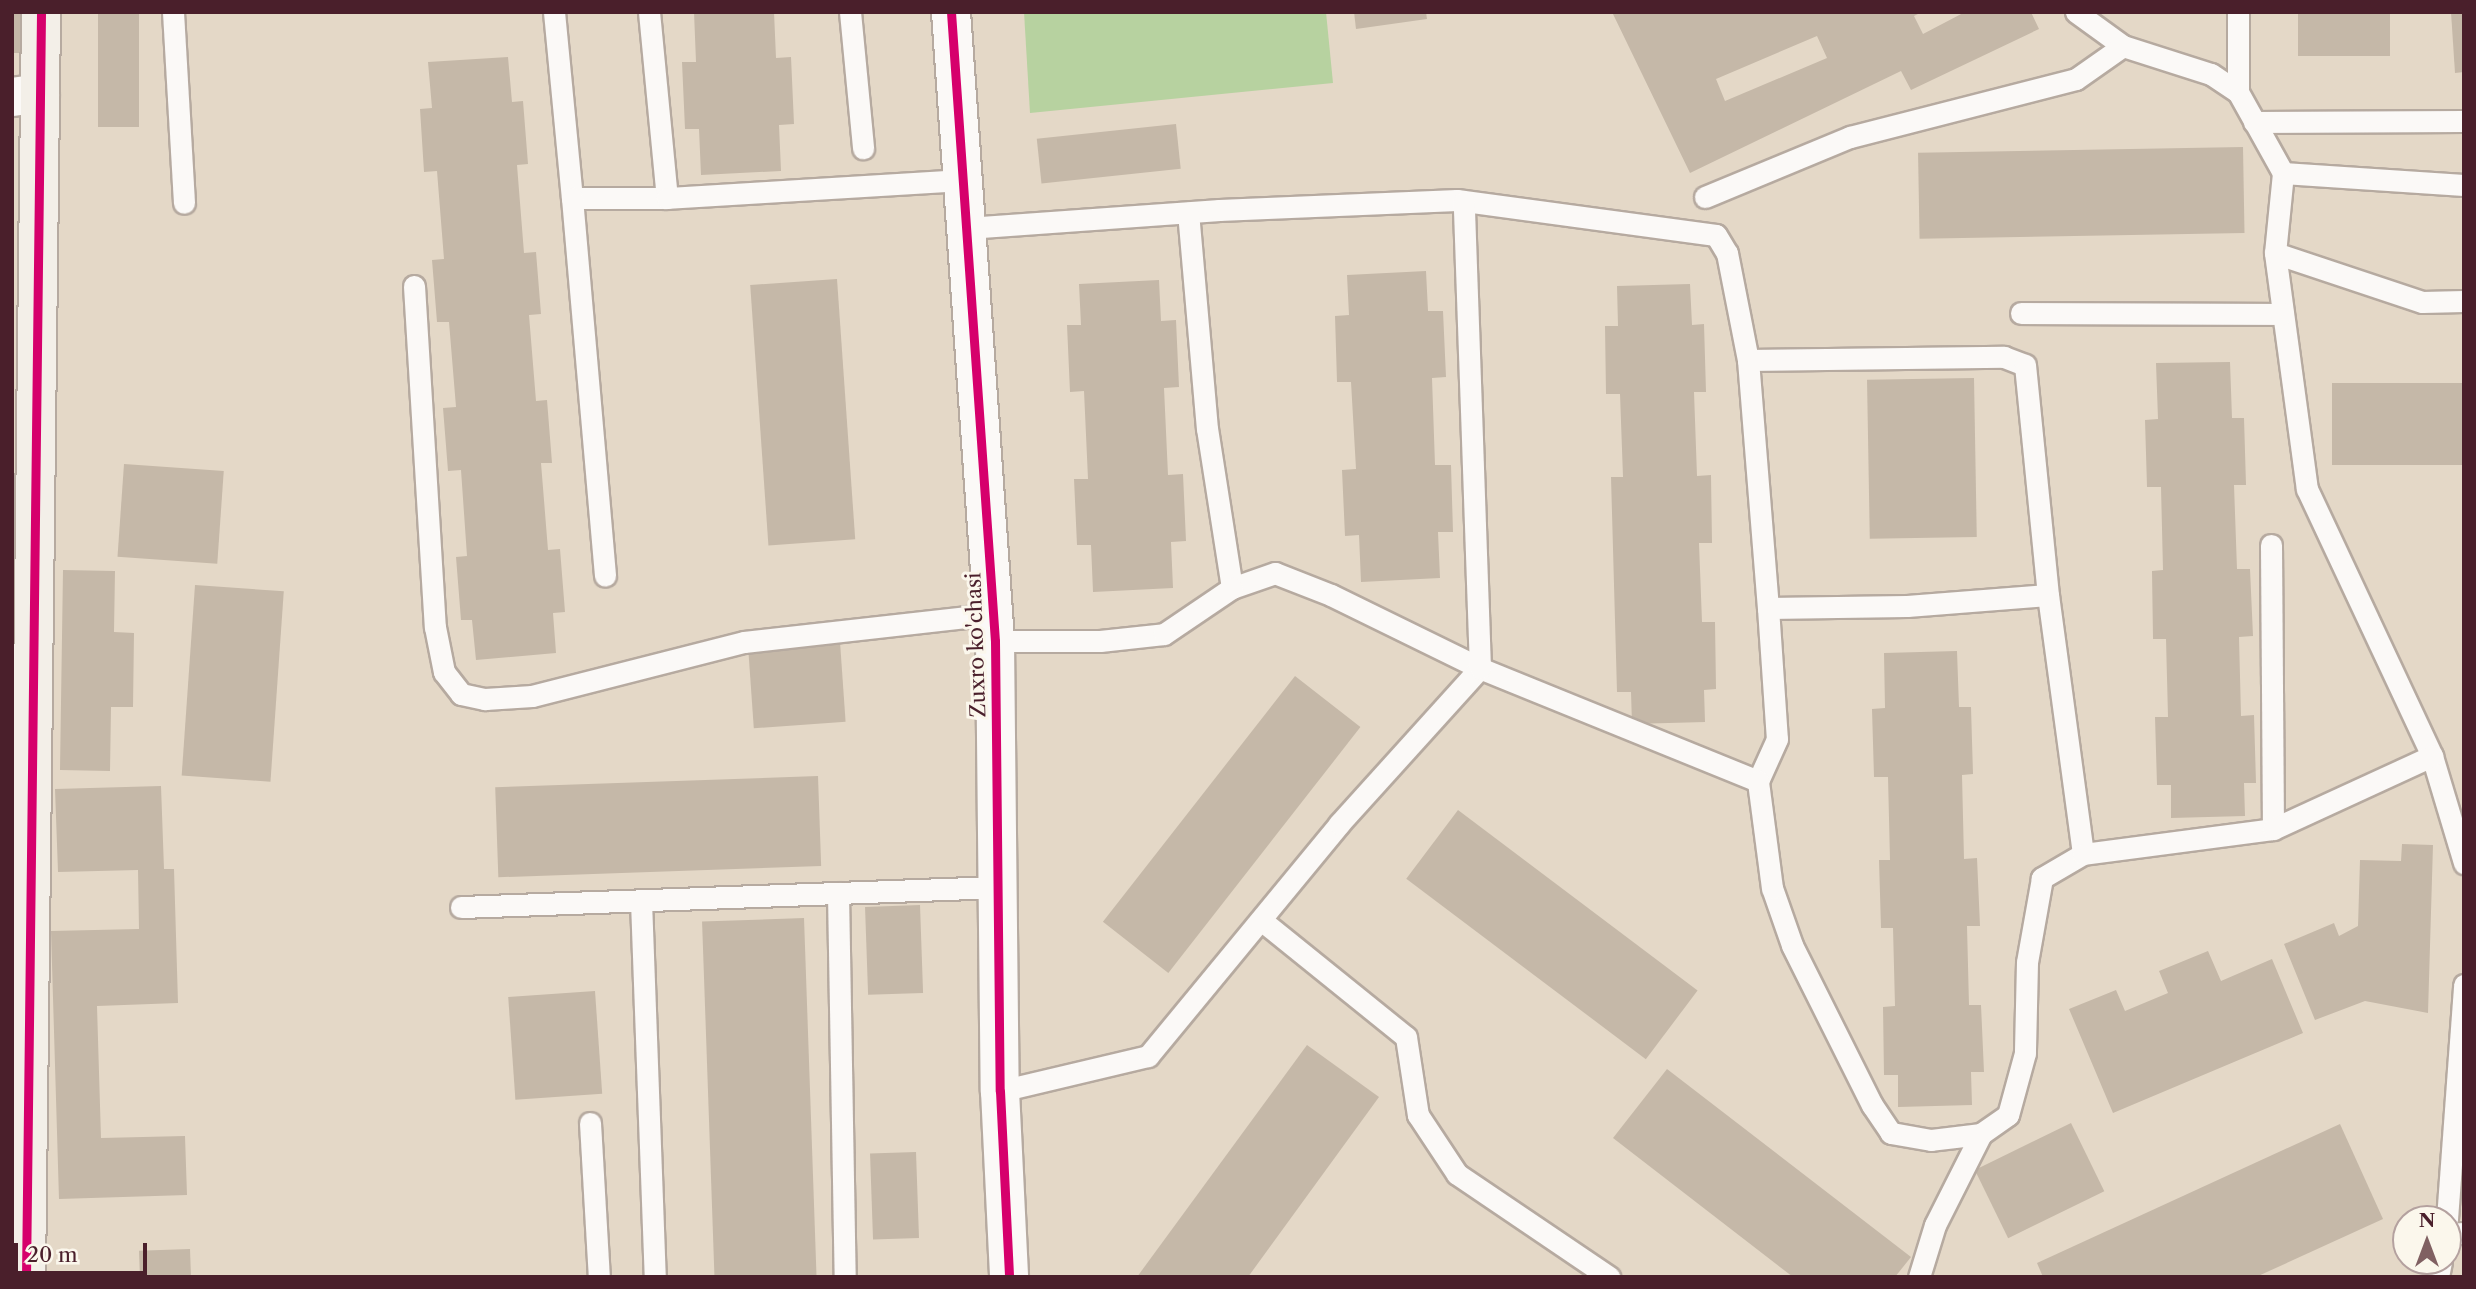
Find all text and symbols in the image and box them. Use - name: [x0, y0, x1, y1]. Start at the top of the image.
- street label: Zuxro ko'chasi: [961, 572, 991, 718]
- north arrow: [2392, 1205, 2462, 1275]
- text: N: [2419, 1209, 2435, 1232]
- scale bar: [18, 1230, 150, 1274]
- text: 20 m: [27, 1242, 78, 1267]

